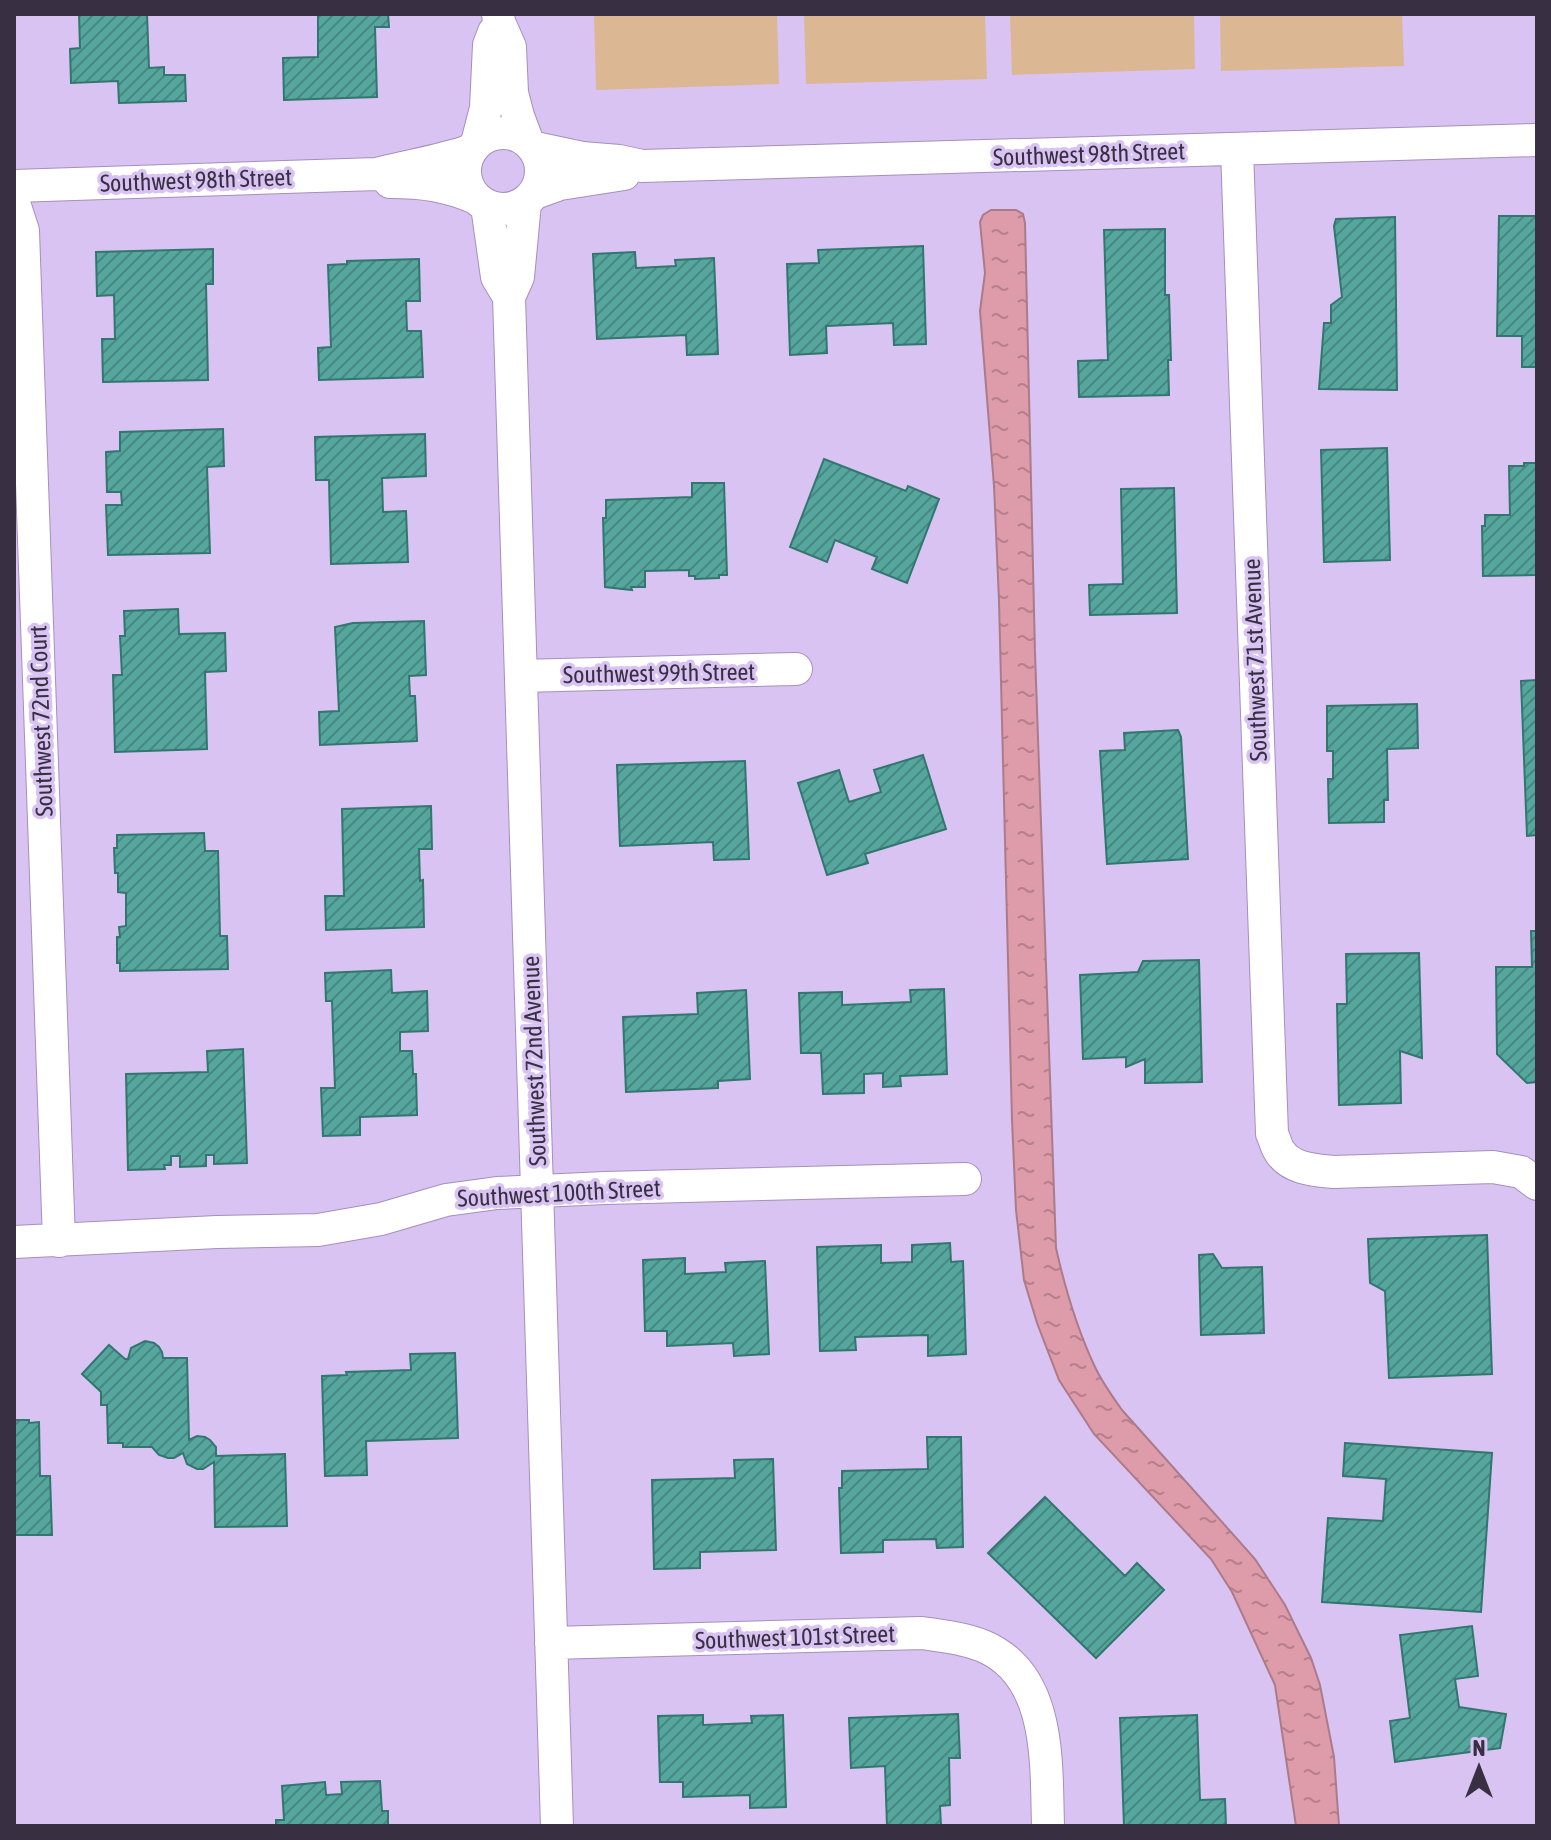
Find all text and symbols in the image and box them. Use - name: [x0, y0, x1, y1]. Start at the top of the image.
- street label: Southwest 98th Street: [992, 137, 1186, 171]
- street label: Southwest 98th Street: [99, 163, 293, 197]
- street label: Southwest 71st Avenue: [1238, 558, 1272, 762]
- street label: Southwest 72nd Court: [24, 625, 58, 817]
- street label: Southwest 99th Street: [563, 658, 755, 688]
- street label: Southwest 72nd Avenue: [517, 955, 551, 1167]
- street label: Southwest 100th Street: [457, 1174, 661, 1212]
- street label: Southwest 101st Street: [694, 1620, 896, 1654]
- north arrow: [1439, 1728, 1519, 1808]
- text: N: [1473, 1735, 1485, 1761]

